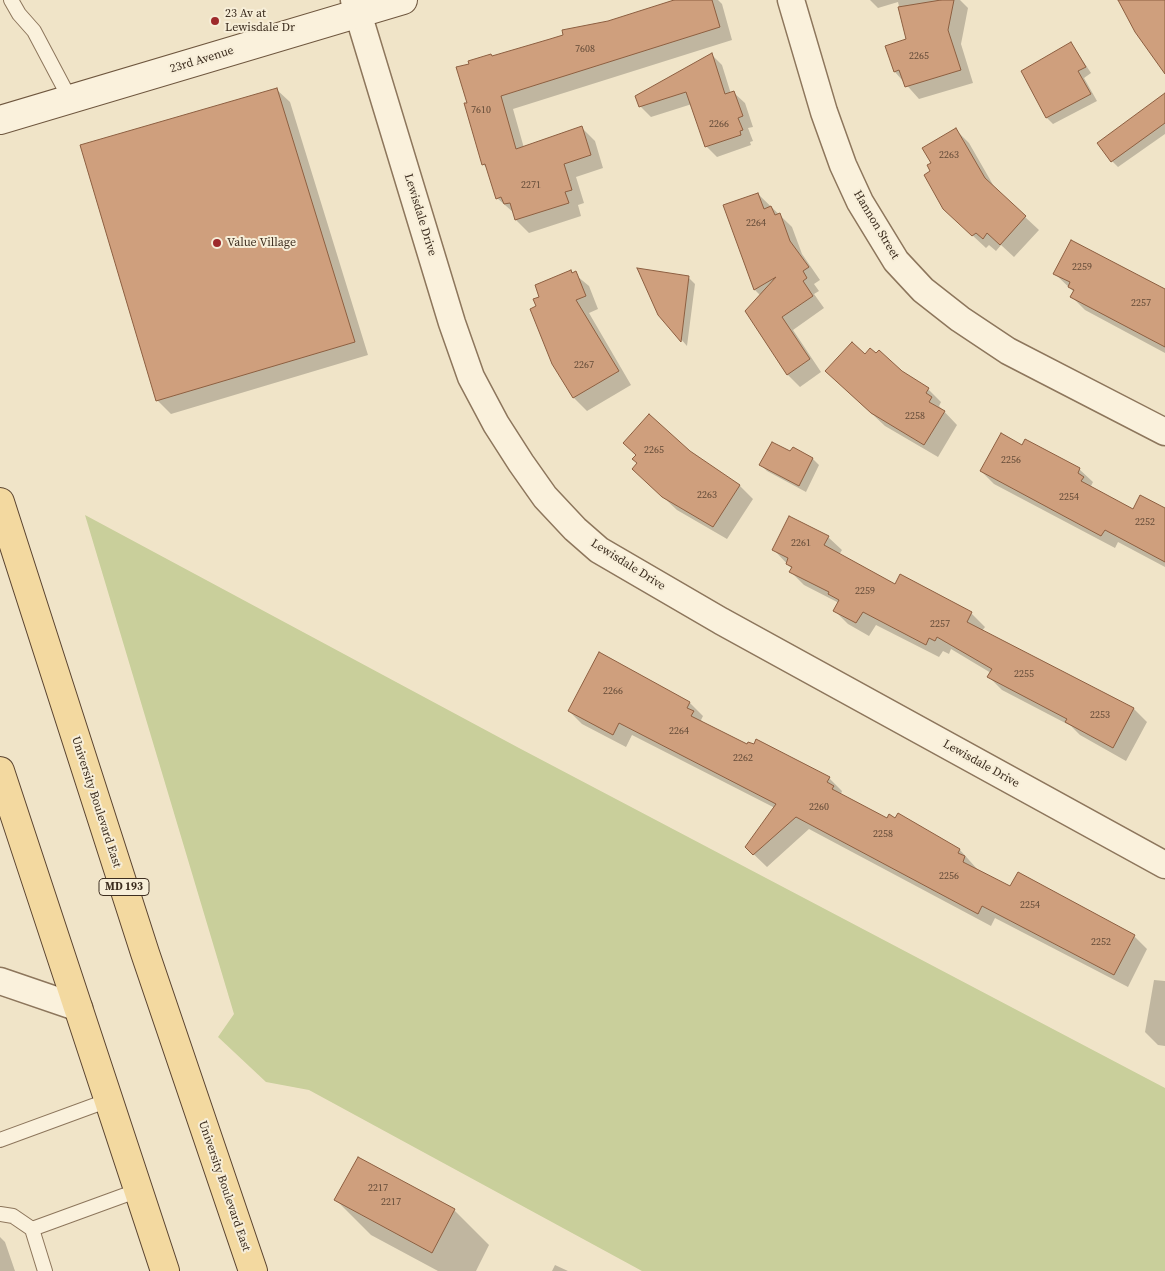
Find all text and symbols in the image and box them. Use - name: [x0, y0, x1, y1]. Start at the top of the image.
- place label: 23 Av at Lewisdale Dr: [225, 7, 295, 35]
- marker: 23 Av at Lewisdale Dr: [209, 15, 221, 27]
- street label: 23rd Avenue: [168, 43, 236, 77]
- house number: 7608: [575, 43, 595, 55]
- house number: 2265: [909, 50, 929, 62]
- house number: 7610: [471, 104, 491, 116]
- house number: 2266: [709, 118, 729, 130]
- house number: 2263: [939, 149, 959, 161]
- street label: Lewisdale Drive: [401, 172, 439, 258]
- house number: 2271: [521, 179, 541, 191]
- street label: Hannon Street: [850, 188, 902, 262]
- house number: 2264: [746, 217, 766, 229]
- place label: Value Village: [227, 236, 296, 250]
- marker: Value Village: [211, 237, 223, 249]
- house number: 2259: [1072, 261, 1092, 273]
- house number: 2257: [1131, 297, 1151, 309]
- house number: 2267: [574, 359, 594, 371]
- house number: 2258: [905, 410, 925, 422]
- house number: 2265: [644, 444, 664, 456]
- house number: 2256: [1001, 454, 1021, 466]
- house number: 2263: [697, 489, 717, 501]
- house number: 2254: [1059, 491, 1079, 503]
- house number: 2252: [1135, 516, 1155, 528]
- street label: Lewisdale Drive: [588, 536, 668, 594]
- house number: 2261: [791, 537, 811, 549]
- house number: 2259: [855, 585, 875, 597]
- house number: 2257: [930, 618, 950, 630]
- house number: 2255: [1014, 668, 1034, 680]
- house number: 2266: [603, 685, 623, 697]
- house number: 2253: [1090, 709, 1110, 721]
- house number: 2264: [669, 725, 689, 737]
- street label: University Boulevard East: [68, 735, 124, 869]
- street label: Lewisdale Drive: [940, 737, 1022, 791]
- house number: 2262: [733, 752, 753, 764]
- house number: 2260: [809, 801, 829, 813]
- house number: 2258: [873, 828, 893, 840]
- house number: 2256: [939, 870, 959, 882]
- road number: MD 193: [99, 879, 149, 896]
- house number: 2254: [1020, 899, 1040, 911]
- house number: 2252: [1091, 936, 1111, 948]
- street label: University Boulevard East: [195, 1119, 253, 1253]
- house number: 2217: [368, 1182, 388, 1194]
- house number: 2217: [381, 1196, 401, 1208]

